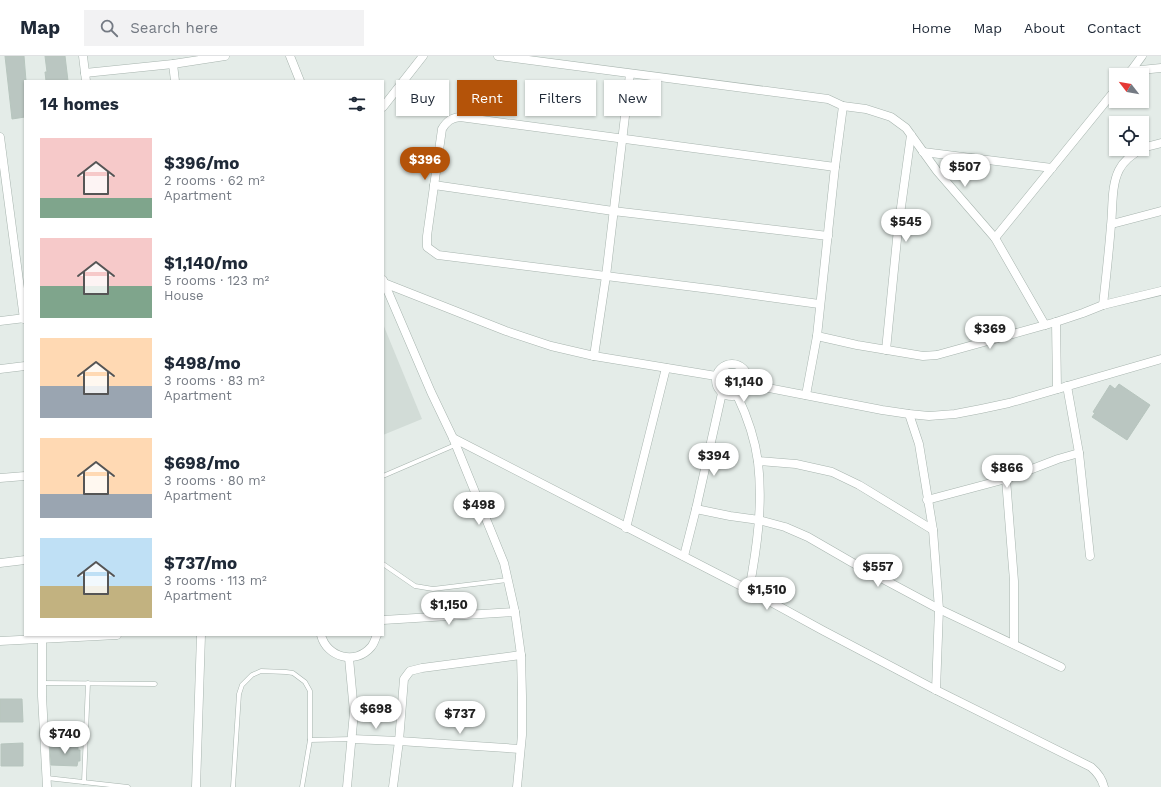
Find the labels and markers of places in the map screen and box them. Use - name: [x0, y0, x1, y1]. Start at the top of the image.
- pin: $396: [401, 147, 449, 181]
- pin: $507: [941, 154, 989, 188]
- pin: $545: [882, 209, 930, 243]
- pin: $369: [966, 316, 1014, 350]
- pin: $1,140: [711, 369, 777, 403]
- pin: $394: [690, 443, 738, 477]
- pin: $866: [983, 455, 1031, 489]
- pin: $498: [455, 492, 503, 526]
- pin: $557: [854, 554, 902, 588]
- pin: $1,510: [734, 577, 800, 611]
- pin: $1,150: [416, 592, 482, 626]
- pin: $698: [352, 696, 400, 730]
- pin: $737: [436, 701, 484, 735]
- pin: $740: [41, 721, 89, 755]

